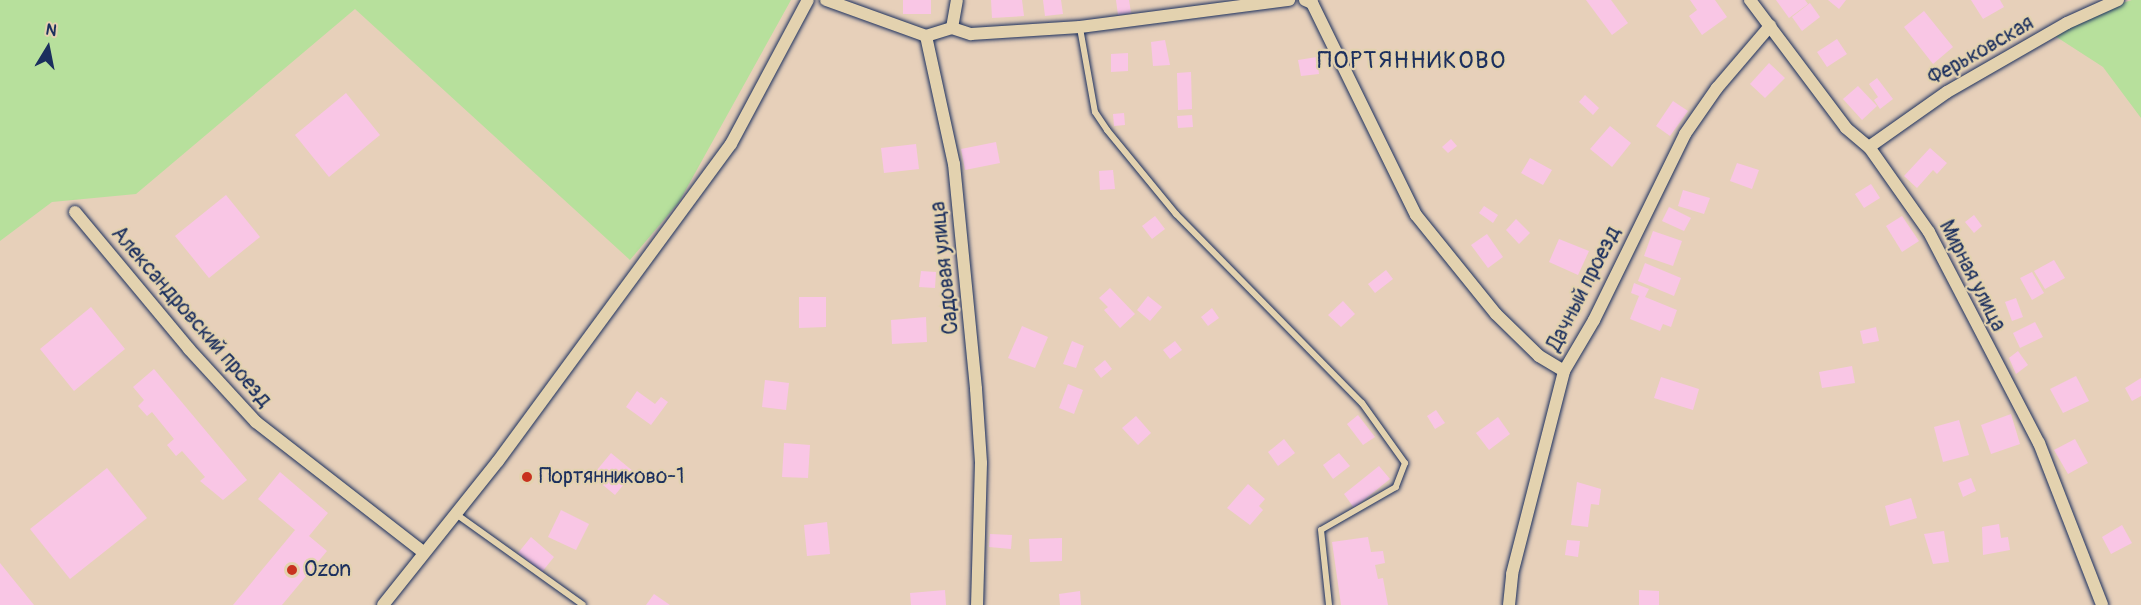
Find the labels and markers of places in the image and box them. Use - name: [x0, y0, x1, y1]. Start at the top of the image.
- place label: Портянниково-1: [539, 464, 684, 490]
- marker: Портянниково-1: [520, 470, 534, 484]
- place label: Ozon: [304, 557, 351, 583]
- marker: Ozon: [285, 563, 299, 577]

